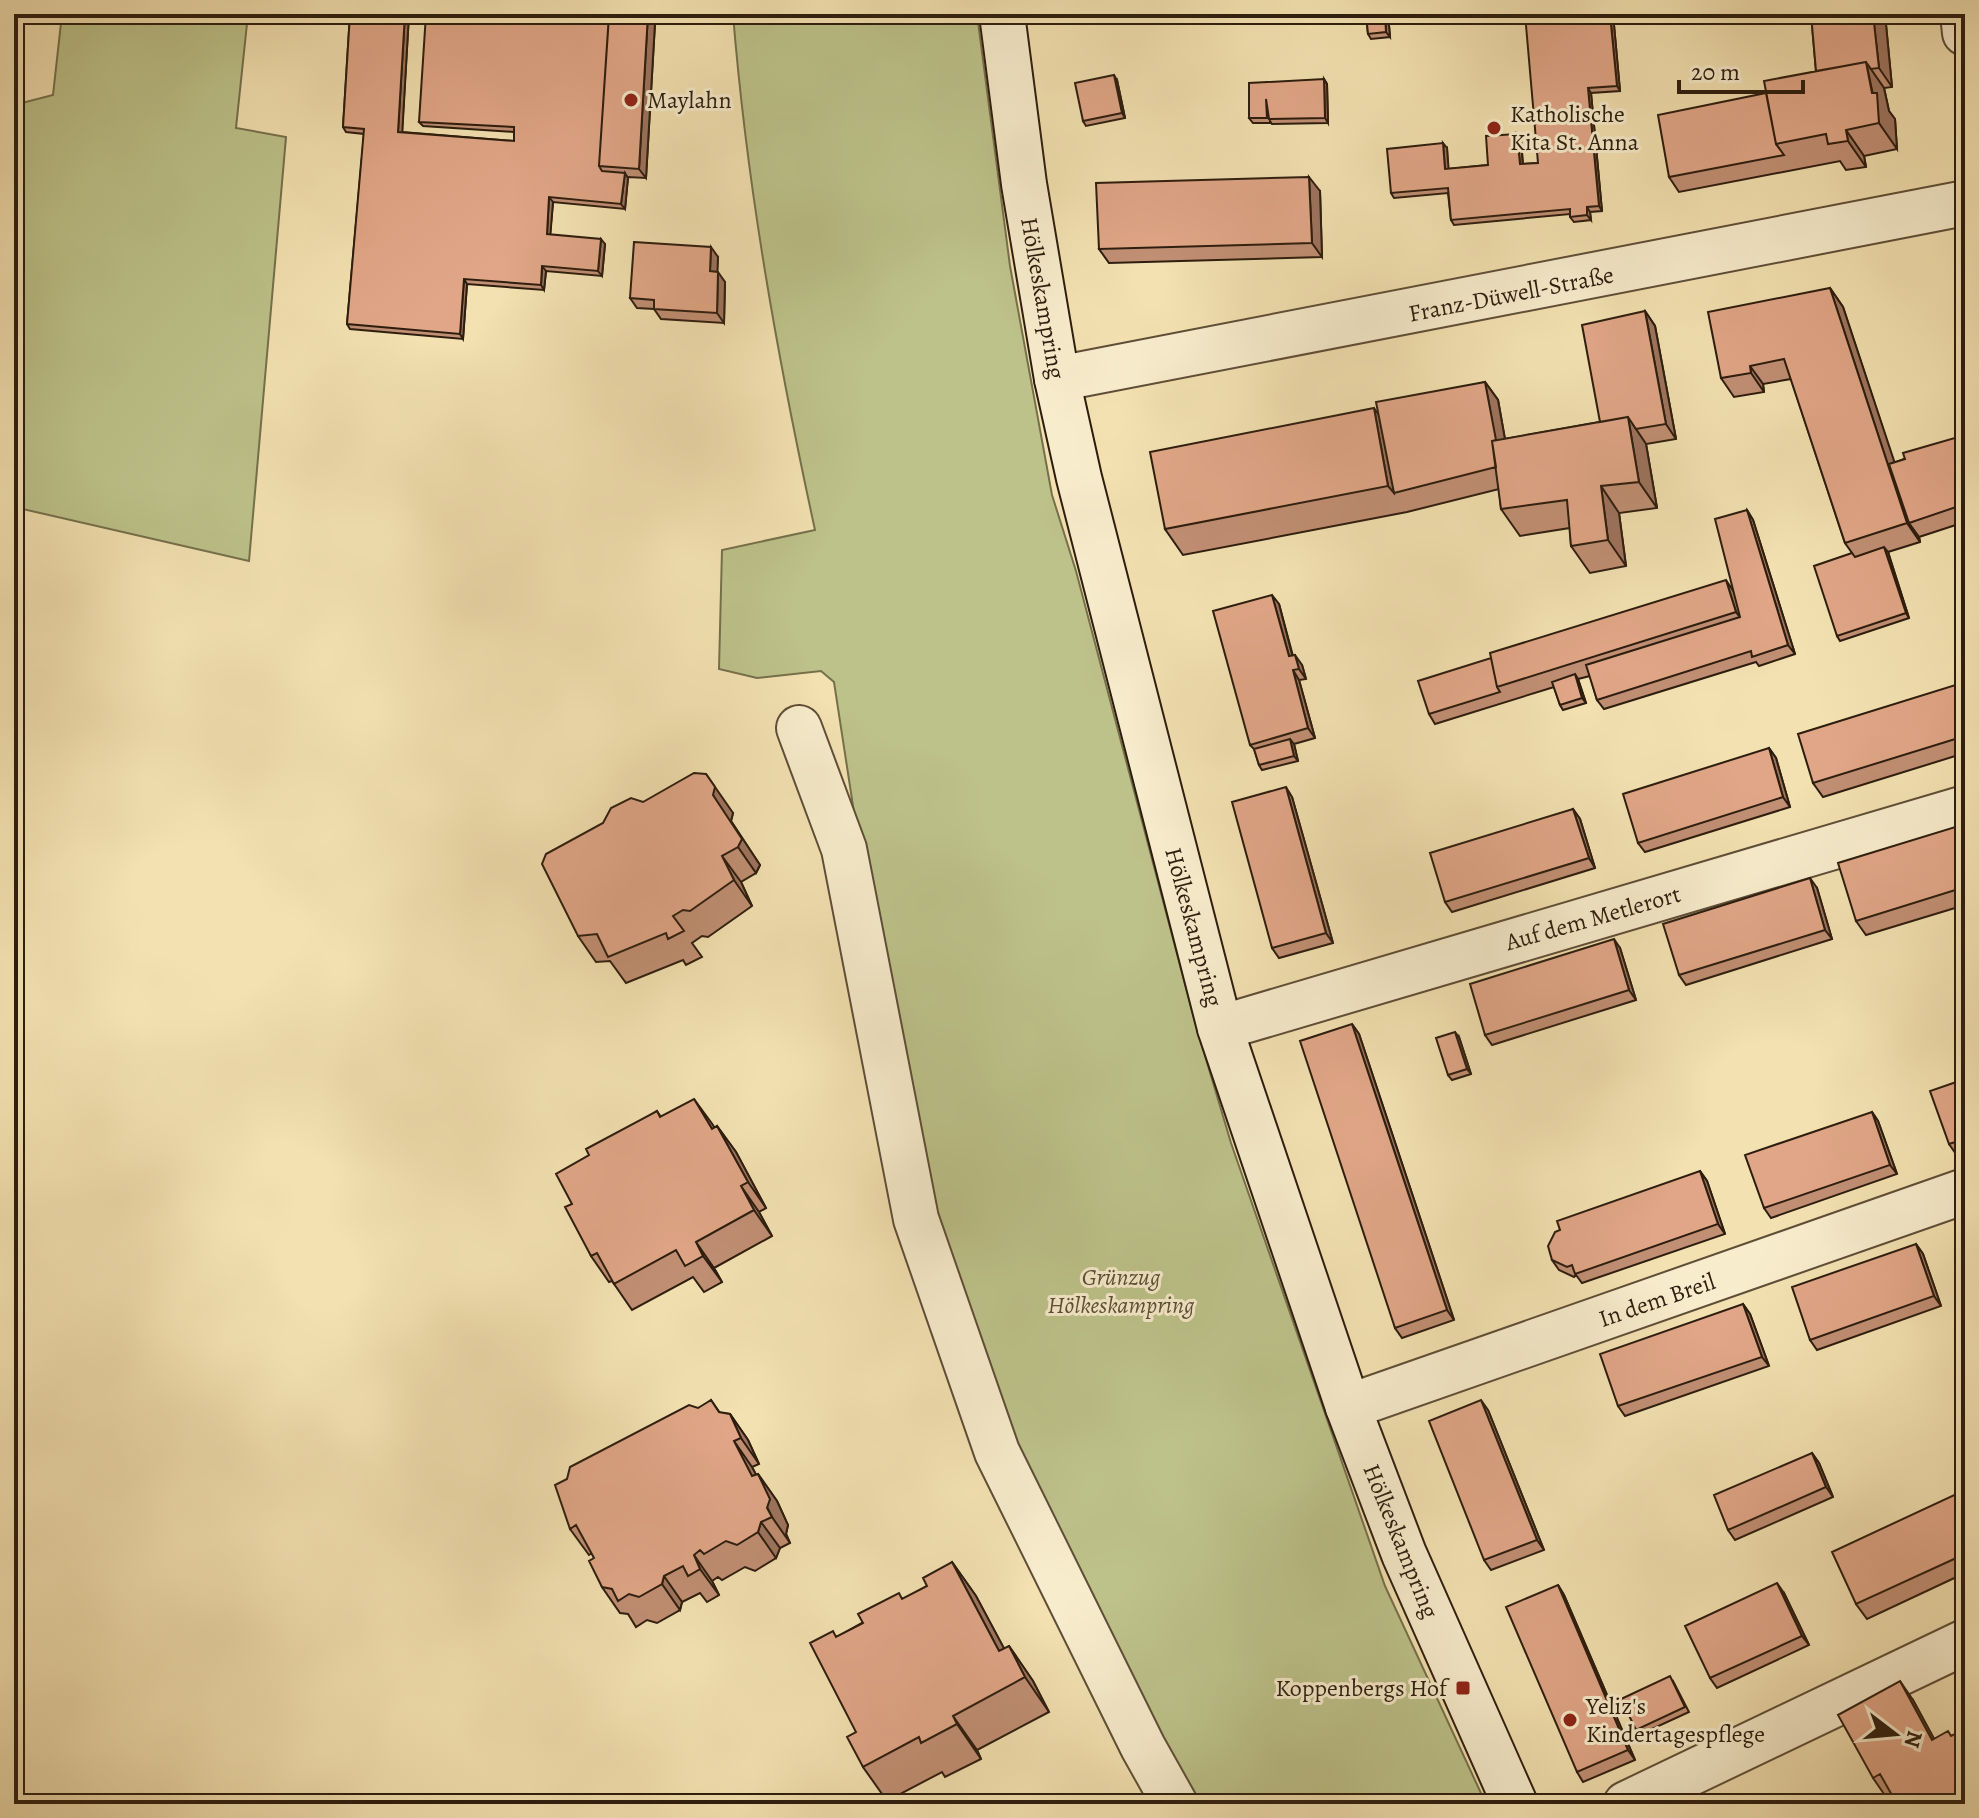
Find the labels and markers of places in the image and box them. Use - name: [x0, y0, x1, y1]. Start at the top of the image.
- place label: Maylahn: [647, 84, 732, 116]
- marker: Maylahn: [622, 91, 640, 109]
- place label: Katholische Kita St. Anna: [1510, 98, 1640, 158]
- marker: Katholische Kita St. Anna: [1485, 119, 1503, 137]
- place label: Koppenbergs Hof: [1275, 1672, 1450, 1704]
- marker: Koppenbergs Hof: [1454, 1679, 1472, 1697]
- place label: Yeliz's Kindertagespflege: [1585, 1690, 1765, 1750]
- marker: Yeliz's Kindertagespflege: [1561, 1711, 1579, 1729]

